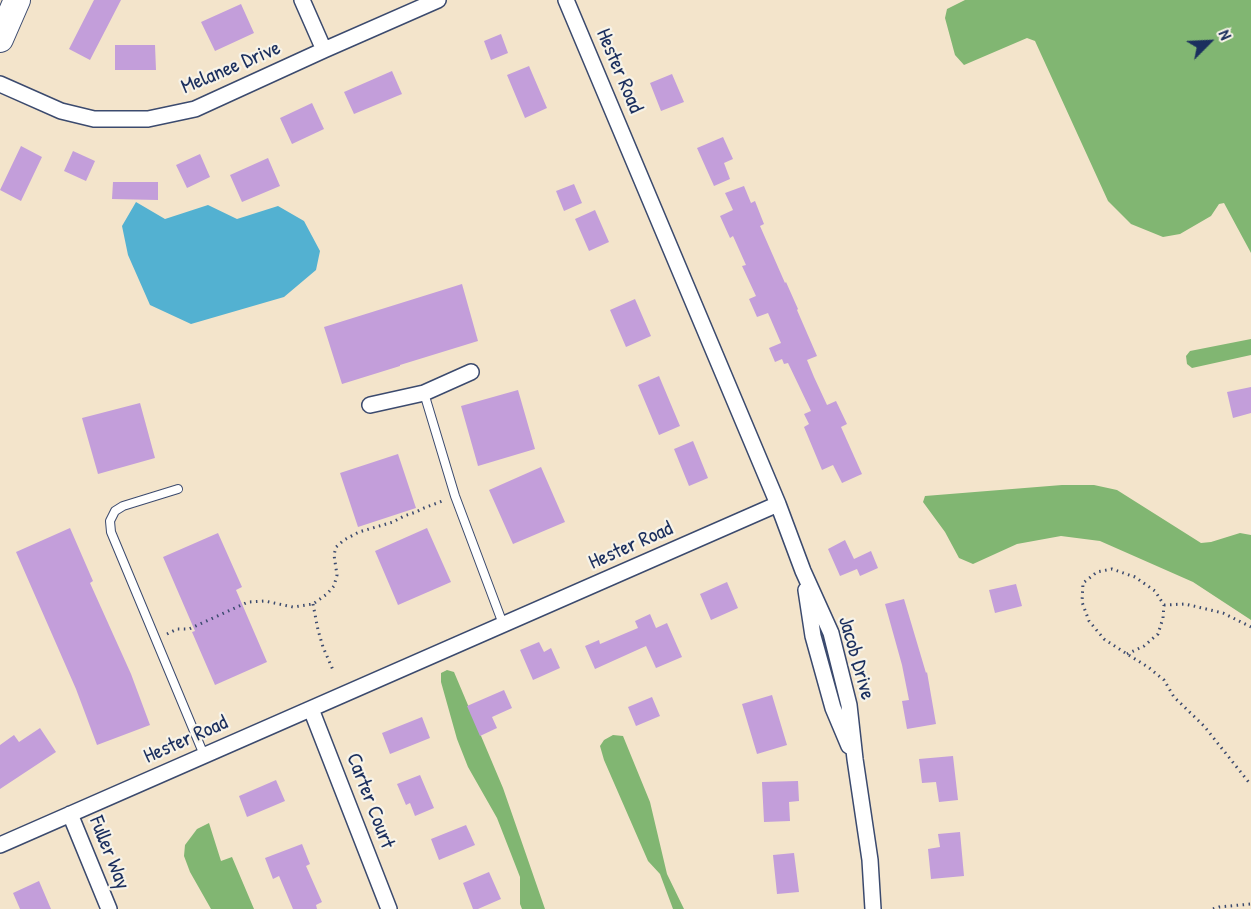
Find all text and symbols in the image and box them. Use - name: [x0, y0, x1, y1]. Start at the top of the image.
- north arrow: [1179, 12, 1239, 72]
- street label: Hester Road: [590, 25, 648, 117]
- text: N: [1214, 26, 1237, 43]
- street label: Melanee Drive: [178, 36, 284, 100]
- street label: Hester Road: [585, 516, 677, 576]
- street label: Jacob Drive: [832, 613, 880, 703]
- street label: Hester Road: [140, 710, 232, 770]
- street label: Carter Court: [340, 750, 400, 852]
- street label: Fuller Way: [83, 813, 135, 893]

